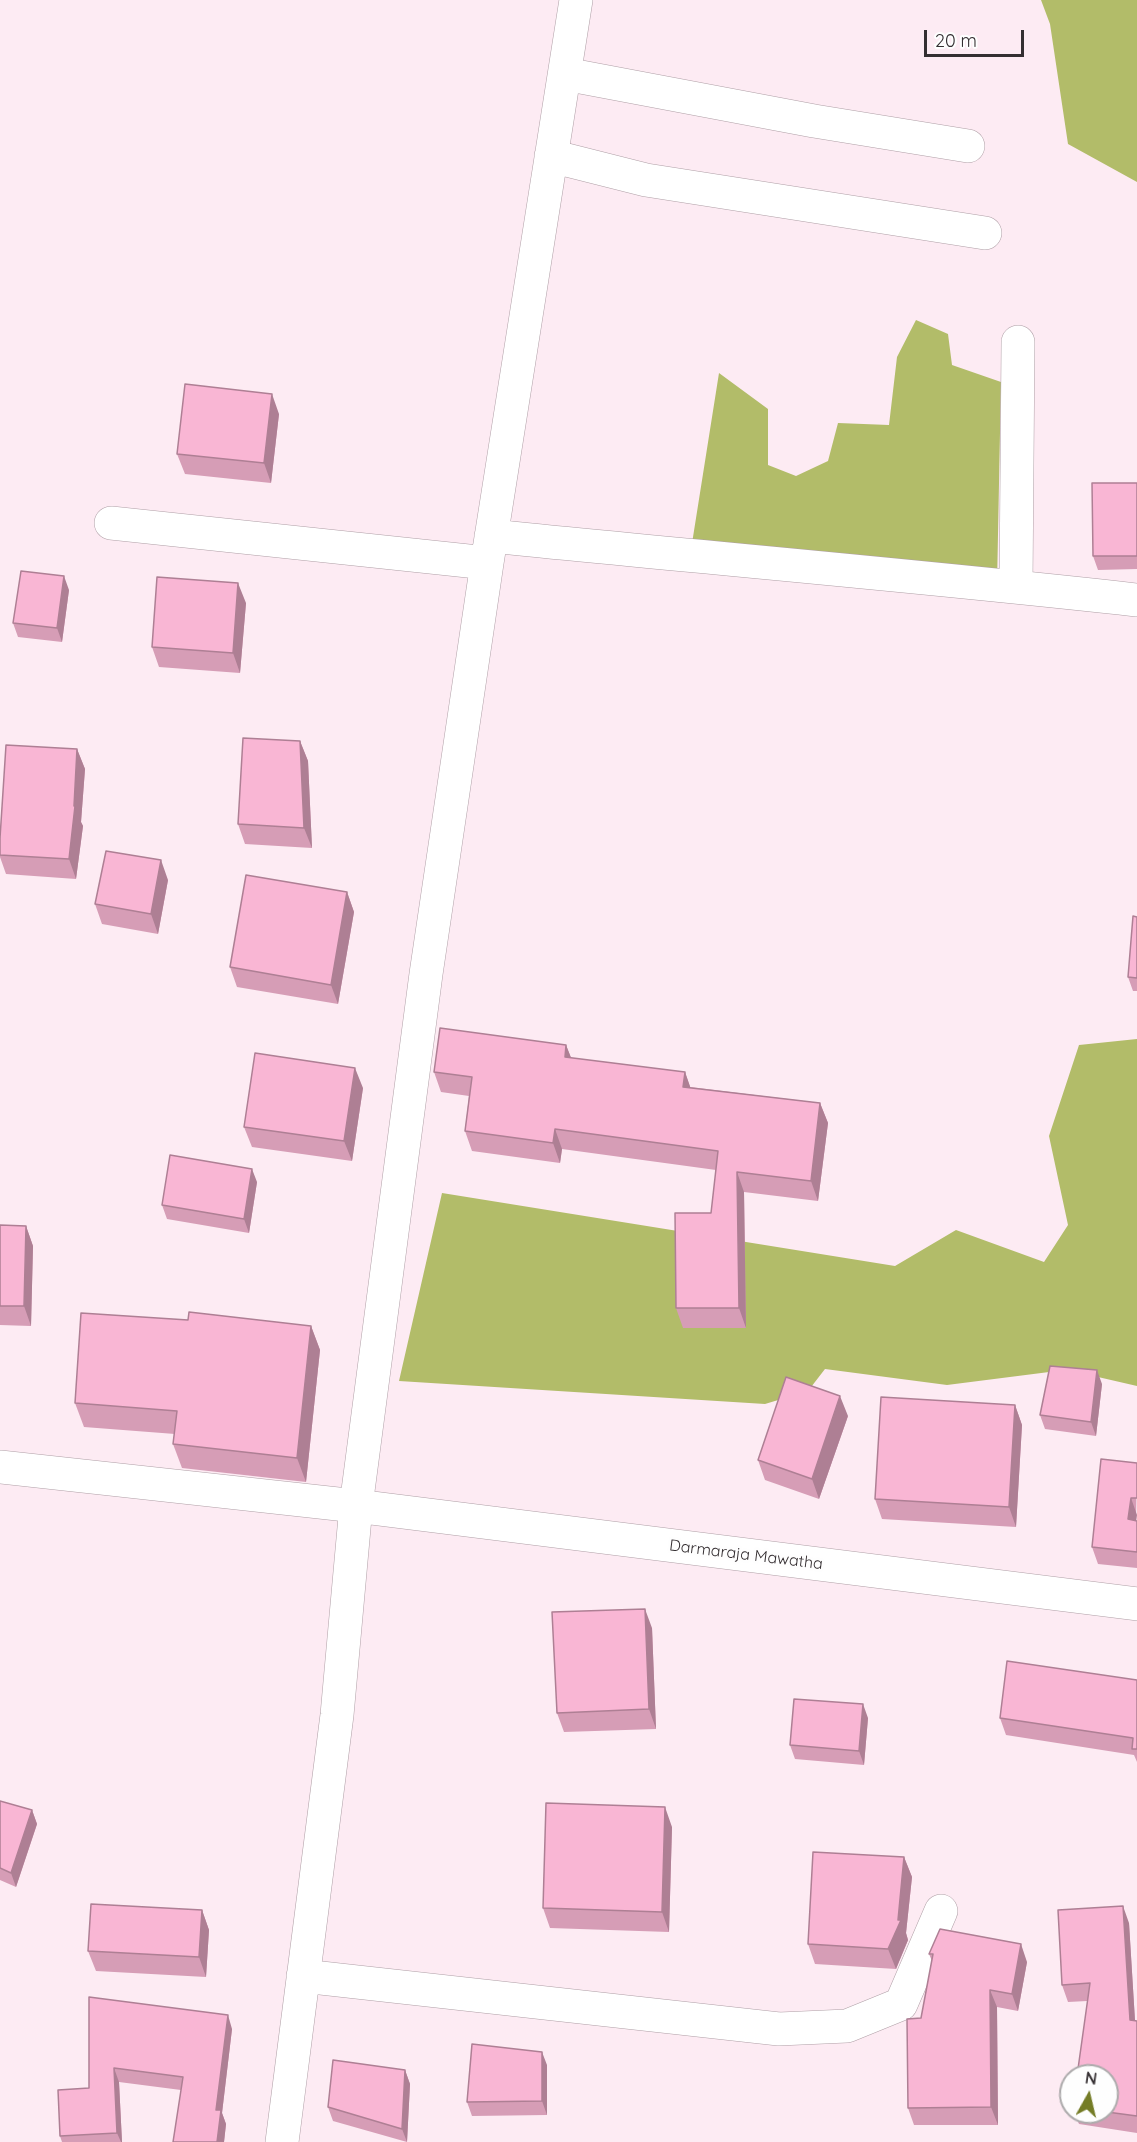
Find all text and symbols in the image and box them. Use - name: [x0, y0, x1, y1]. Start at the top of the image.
- scale bar: [927, 18, 1028, 56]
- text: 20 m: [935, 29, 977, 52]
- street label: Darmaraja Mawatha: [668, 1536, 824, 1574]
- north arrow: [1059, 2064, 1119, 2124]
- text: N: [1084, 2067, 1098, 2089]

